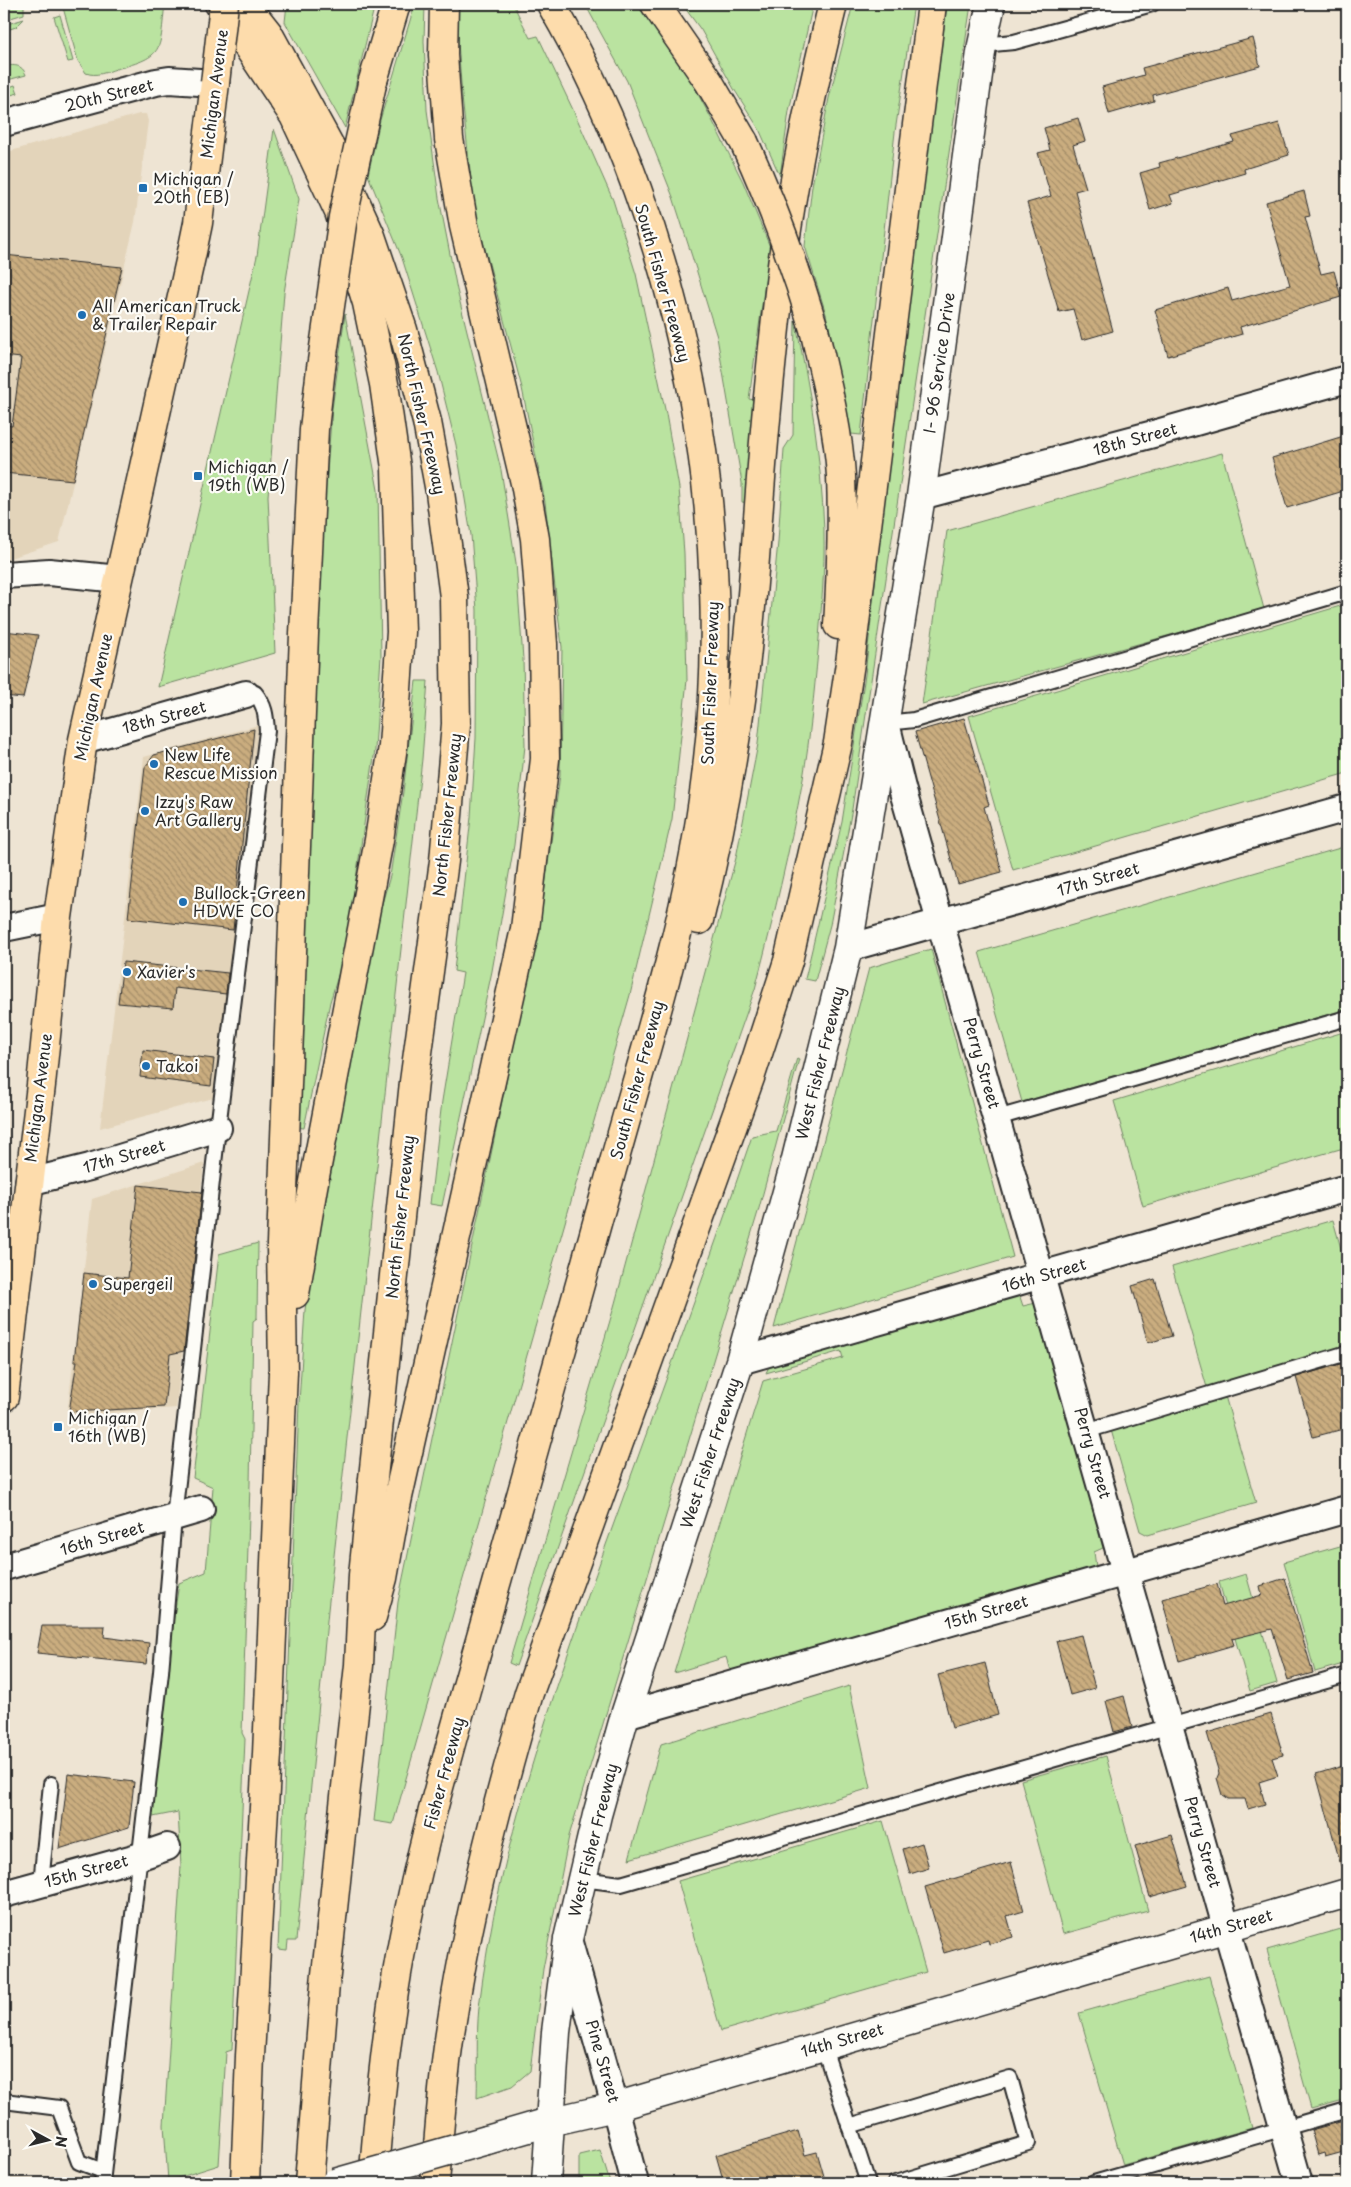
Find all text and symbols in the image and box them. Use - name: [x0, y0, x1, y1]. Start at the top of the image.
- street label: Michigan Avenue: [193, 28, 233, 160]
- street label: 20th Street: [62, 71, 156, 117]
- place label: Michigan / 20th (EB): [153, 166, 234, 208]
- marker: Michigan / 20th (EB): [137, 182, 149, 194]
- street label: South Fisher Freeway: [630, 201, 698, 365]
- street label: I- 96 Service Drive: [916, 291, 960, 435]
- place label: All American Truck & Trailer Repair: [92, 293, 241, 335]
- marker: All American Truck & Trailer Repair: [76, 309, 88, 321]
- street label: North Fisher Freeway: [393, 331, 453, 497]
- street label: 18th Street: [1090, 415, 1180, 461]
- place label: Michigan / 19th (WB): [208, 454, 289, 496]
- marker: Michigan / 19th (WB): [192, 470, 204, 482]
- street label: South Fisher Freeway: [694, 601, 724, 765]
- street label: Michigan Avenue: [67, 631, 117, 763]
- street label: 18th Street: [119, 693, 209, 739]
- street label: North Fisher Freeway: [425, 732, 467, 898]
- place label: New Life Rescue Mission: [164, 742, 278, 784]
- marker: New Life Rescue Mission: [148, 758, 160, 770]
- place label: Izzy's Raw Art Gallery: [155, 789, 242, 831]
- marker: Izzy's Raw Art Gallery: [139, 805, 151, 817]
- street label: 17th Street: [1054, 855, 1142, 901]
- place label: Bullock-Green HDWE CO: [193, 880, 306, 922]
- marker: Bullock-Green HDWE CO: [177, 896, 189, 908]
- place label: Xavier's: [137, 959, 196, 983]
- marker: Xavier's: [121, 966, 133, 978]
- street label: West Fisher Freeway: [788, 983, 850, 1142]
- street label: South Fisher Freeway: [603, 998, 669, 1162]
- street label: Perry Street: [958, 1014, 1008, 1112]
- street label: Michigan Avenue: [17, 1032, 57, 1164]
- place label: Takoi: [156, 1053, 198, 1077]
- marker: Takoi: [140, 1060, 152, 1072]
- street label: 17th Street: [80, 1132, 168, 1178]
- street label: North Fisher Freeway: [378, 1134, 420, 1300]
- street label: 16th Street: [999, 1250, 1089, 1297]
- place label: Supergeil: [103, 1271, 173, 1295]
- marker: Supergeil: [87, 1278, 99, 1290]
- street label: West Fisher Freeway: [673, 1374, 745, 1531]
- street label: Perry Street: [1069, 1404, 1119, 1502]
- place label: Michigan / 16th (WB): [68, 1405, 149, 1447]
- marker: Michigan / 16th (WB): [52, 1421, 64, 1433]
- street label: 16th Street: [57, 1513, 147, 1560]
- street label: 15th Street: [941, 1587, 1031, 1634]
- street label: Fisher Freeway: [416, 1714, 470, 1832]
- street label: West Fisher Freeway: [561, 1760, 623, 1919]
- street label: Perry Street: [1179, 1793, 1229, 1891]
- street label: 15th Street: [41, 1847, 131, 1893]
- street label: 14th Street: [1186, 1902, 1275, 1948]
- street label: Pine Street: [581, 2016, 627, 2105]
- street label: 14th Street: [797, 2016, 886, 2062]
- north arrow: [22, 2114, 72, 2164]
- text: N: [50, 2135, 72, 2148]

